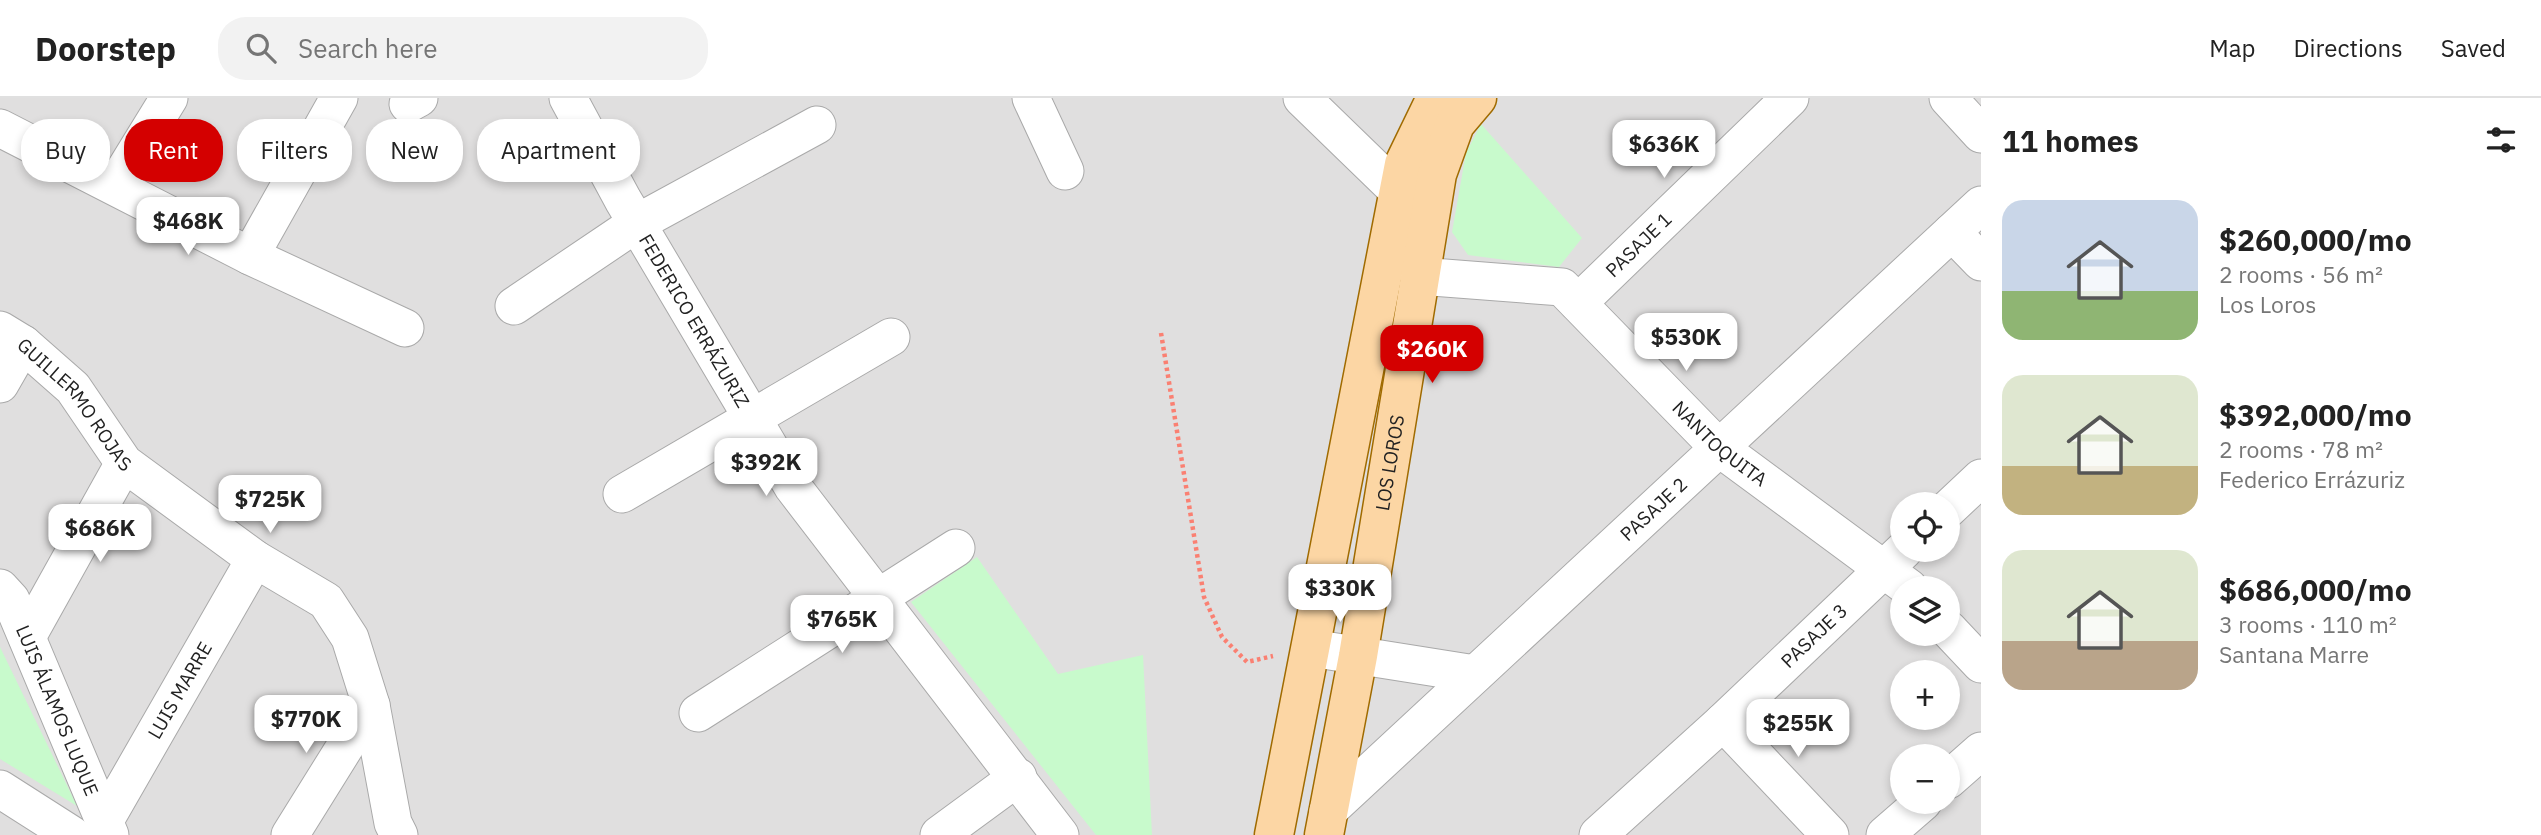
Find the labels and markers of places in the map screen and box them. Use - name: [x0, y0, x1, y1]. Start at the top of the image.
- pin: $636K: [1615, 120, 1713, 180]
- pin: $468K: [139, 198, 237, 257]
- pin: $530K: [1637, 314, 1735, 373]
- pin: $260K: [1383, 326, 1481, 385]
- pin: $392K: [717, 438, 815, 498]
- pin: $725K: [221, 476, 319, 535]
- pin: $686K: [51, 504, 149, 564]
- pin: $330K: [1291, 564, 1389, 624]
- pin: $765K: [793, 596, 891, 655]
- pin: $770K: [257, 696, 355, 755]
- pin: $255K: [1749, 700, 1847, 759]

